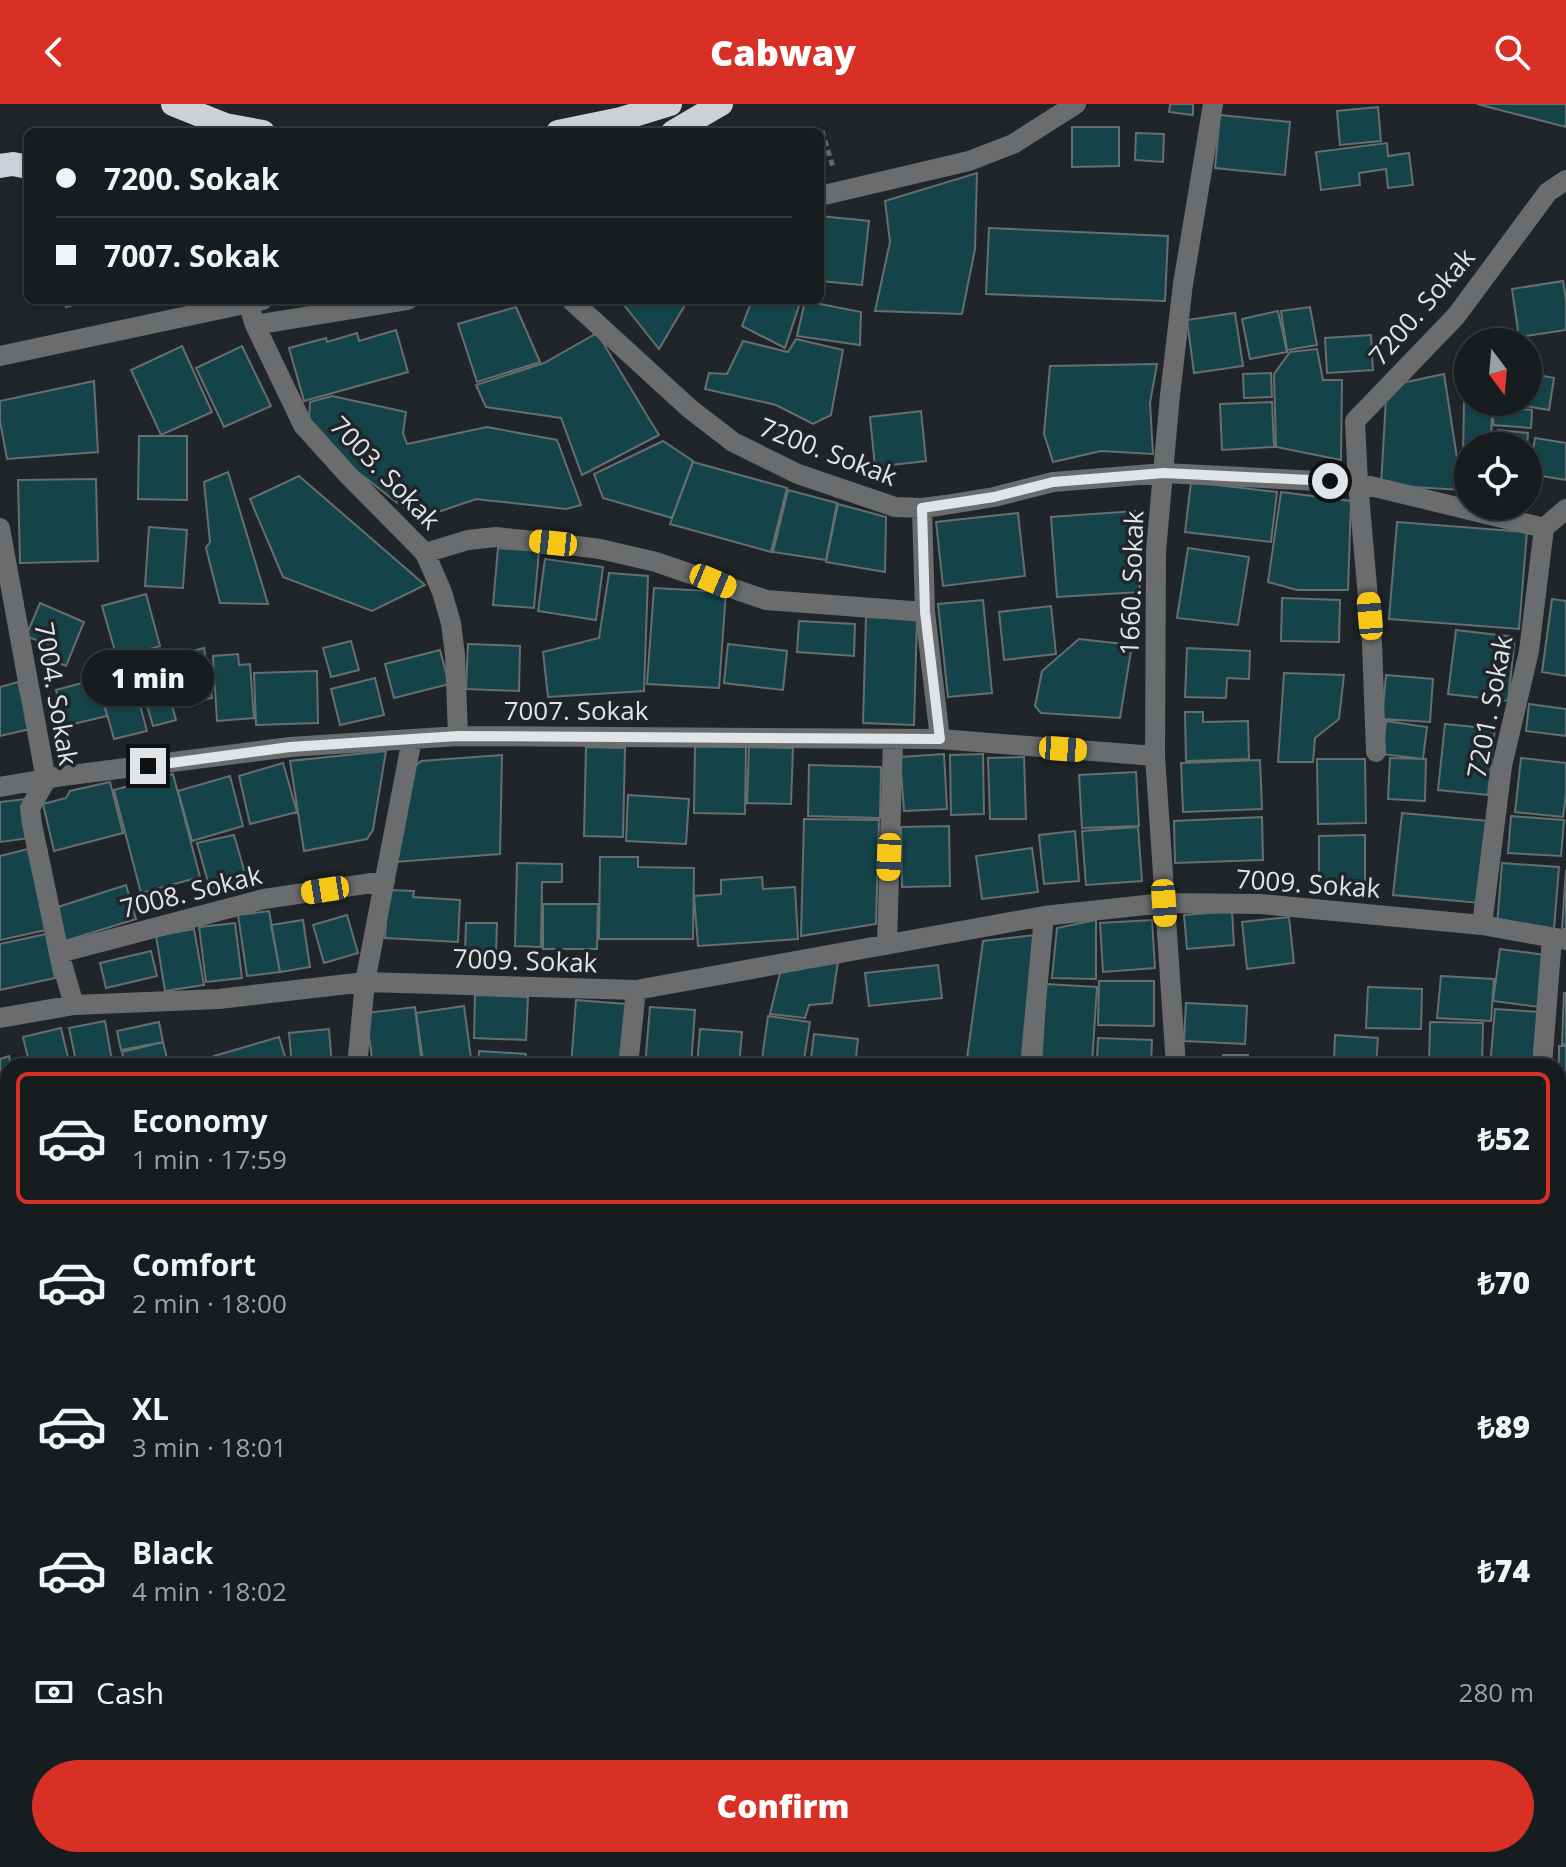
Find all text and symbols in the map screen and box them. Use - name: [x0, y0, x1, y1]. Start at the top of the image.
- text: Cabway: [710, 28, 856, 77]
- icon: back: [32, 30, 76, 74]
- icon: search: [1490, 30, 1534, 74]
- text: 7200. Sokak: [104, 158, 279, 199]
- text: 7007. Sokak: [104, 235, 279, 276]
- street label: 7200. Sokak: [1360, 240, 1483, 373]
- north arrow: [1454, 328, 1542, 416]
- map controls: [1454, 328, 1542, 520]
- street label: 7003. Sokak: [323, 408, 449, 537]
- street label: 7200. Sokak: [754, 408, 903, 494]
- button: locate: [1454, 432, 1542, 520]
- route start: [1312, 463, 1348, 499]
- street label: 1660. Sokak: [1110, 510, 1152, 656]
- car: [528, 529, 578, 557]
- car: [686, 561, 740, 601]
- car: [1356, 591, 1384, 641]
- street label: 7004. Sokak: [27, 619, 87, 769]
- street label: 7201. Sokak: [1458, 632, 1521, 781]
- callout: 1 min: [82, 650, 214, 706]
- text: 1 min: [111, 660, 185, 696]
- street label: 7007. Sokak: [504, 692, 649, 728]
- car: [1038, 735, 1088, 763]
- route end: [130, 748, 166, 784]
- car: [876, 833, 902, 881]
- street label: 7008. Sokak: [116, 856, 266, 926]
- street label: 7009. Sokak: [1235, 860, 1382, 906]
- car: [299, 874, 351, 906]
- car: [1150, 878, 1178, 928]
- street label: 7009. Sokak: [452, 939, 598, 981]
- text: Economy: [132, 1100, 268, 1141]
- icon: car: [36, 1102, 108, 1174]
- text: ₺52: [1478, 1118, 1530, 1159]
- text: 1 min · 17:59: [132, 1141, 287, 1177]
- text: Comfort: [132, 1244, 256, 1285]
- icon: car: [36, 1246, 108, 1318]
- text: ₺70: [1478, 1262, 1530, 1303]
- text: 2 min · 18:00: [132, 1285, 287, 1321]
- text: XL: [132, 1388, 169, 1429]
- icon: car: [36, 1390, 108, 1462]
- text: ₺89: [1478, 1406, 1530, 1447]
- text: 3 min · 18:01: [132, 1429, 287, 1465]
- text: Black: [132, 1532, 213, 1573]
- icon: car: [36, 1534, 108, 1606]
- text: ₺74: [1478, 1550, 1530, 1591]
- text: 4 min · 18:02: [132, 1573, 287, 1609]
- icon: cash: [32, 1670, 76, 1714]
- text: Cash: [96, 1672, 164, 1713]
- text: 280 m: [1459, 1674, 1534, 1710]
- button: Confirm: [32, 1760, 1534, 1852]

